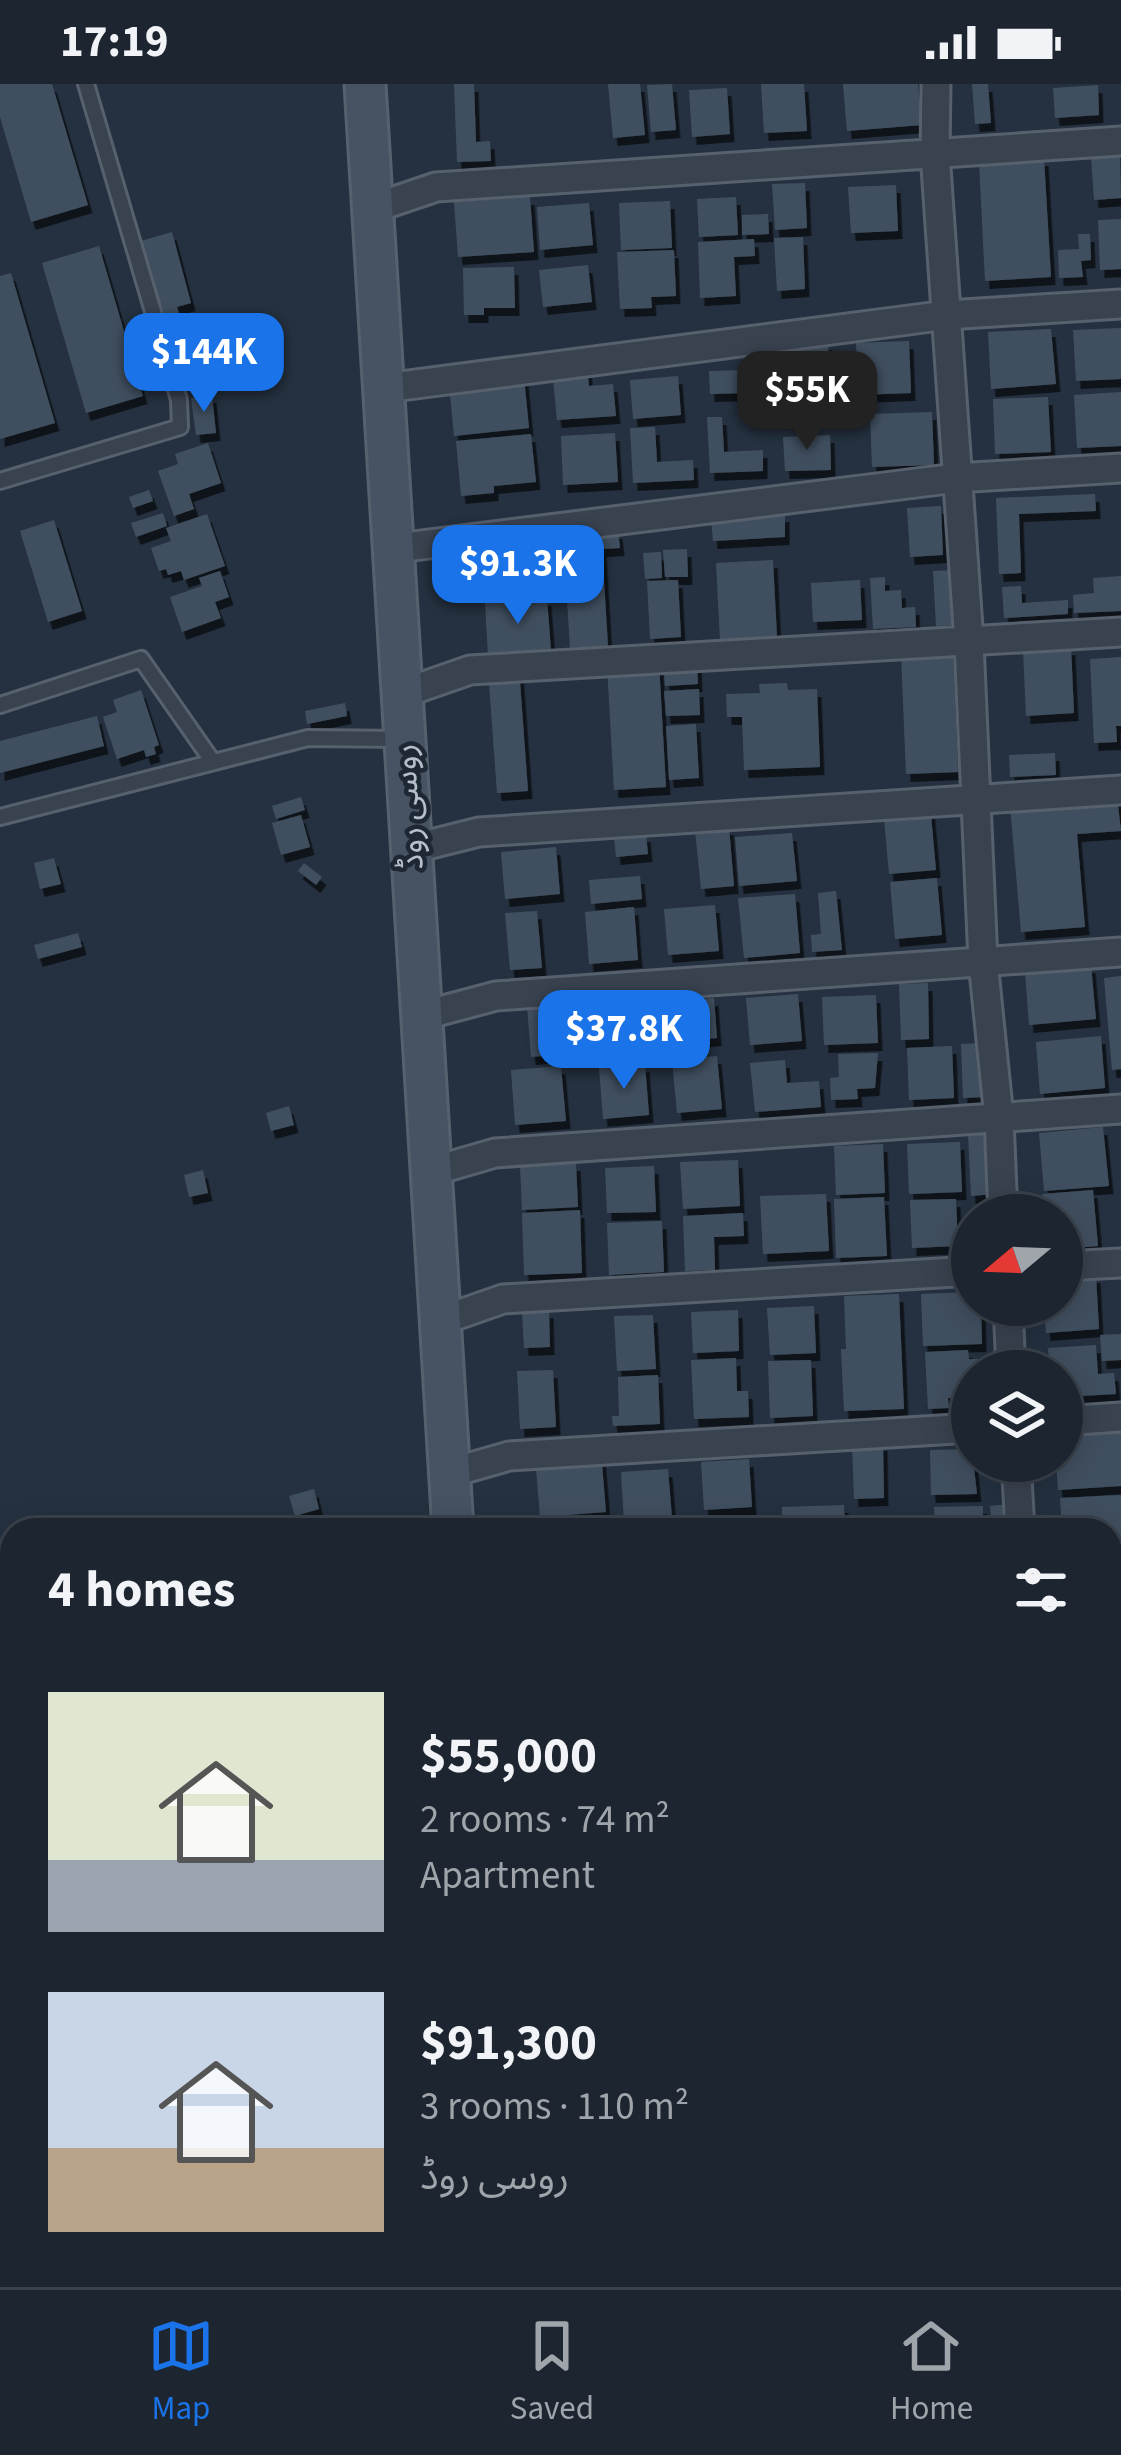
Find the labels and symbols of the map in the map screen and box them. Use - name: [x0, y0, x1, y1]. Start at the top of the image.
- pin: $144K: [120, 313, 288, 415]
- pin: $55K: [736, 351, 878, 453]
- pin: $91.3K: [420, 525, 616, 627]
- street label: روسی روڈ: [380, 742, 436, 872]
- pin: $37.8K: [526, 990, 722, 1092]
- north arrow: [951, 1194, 1083, 1326]

